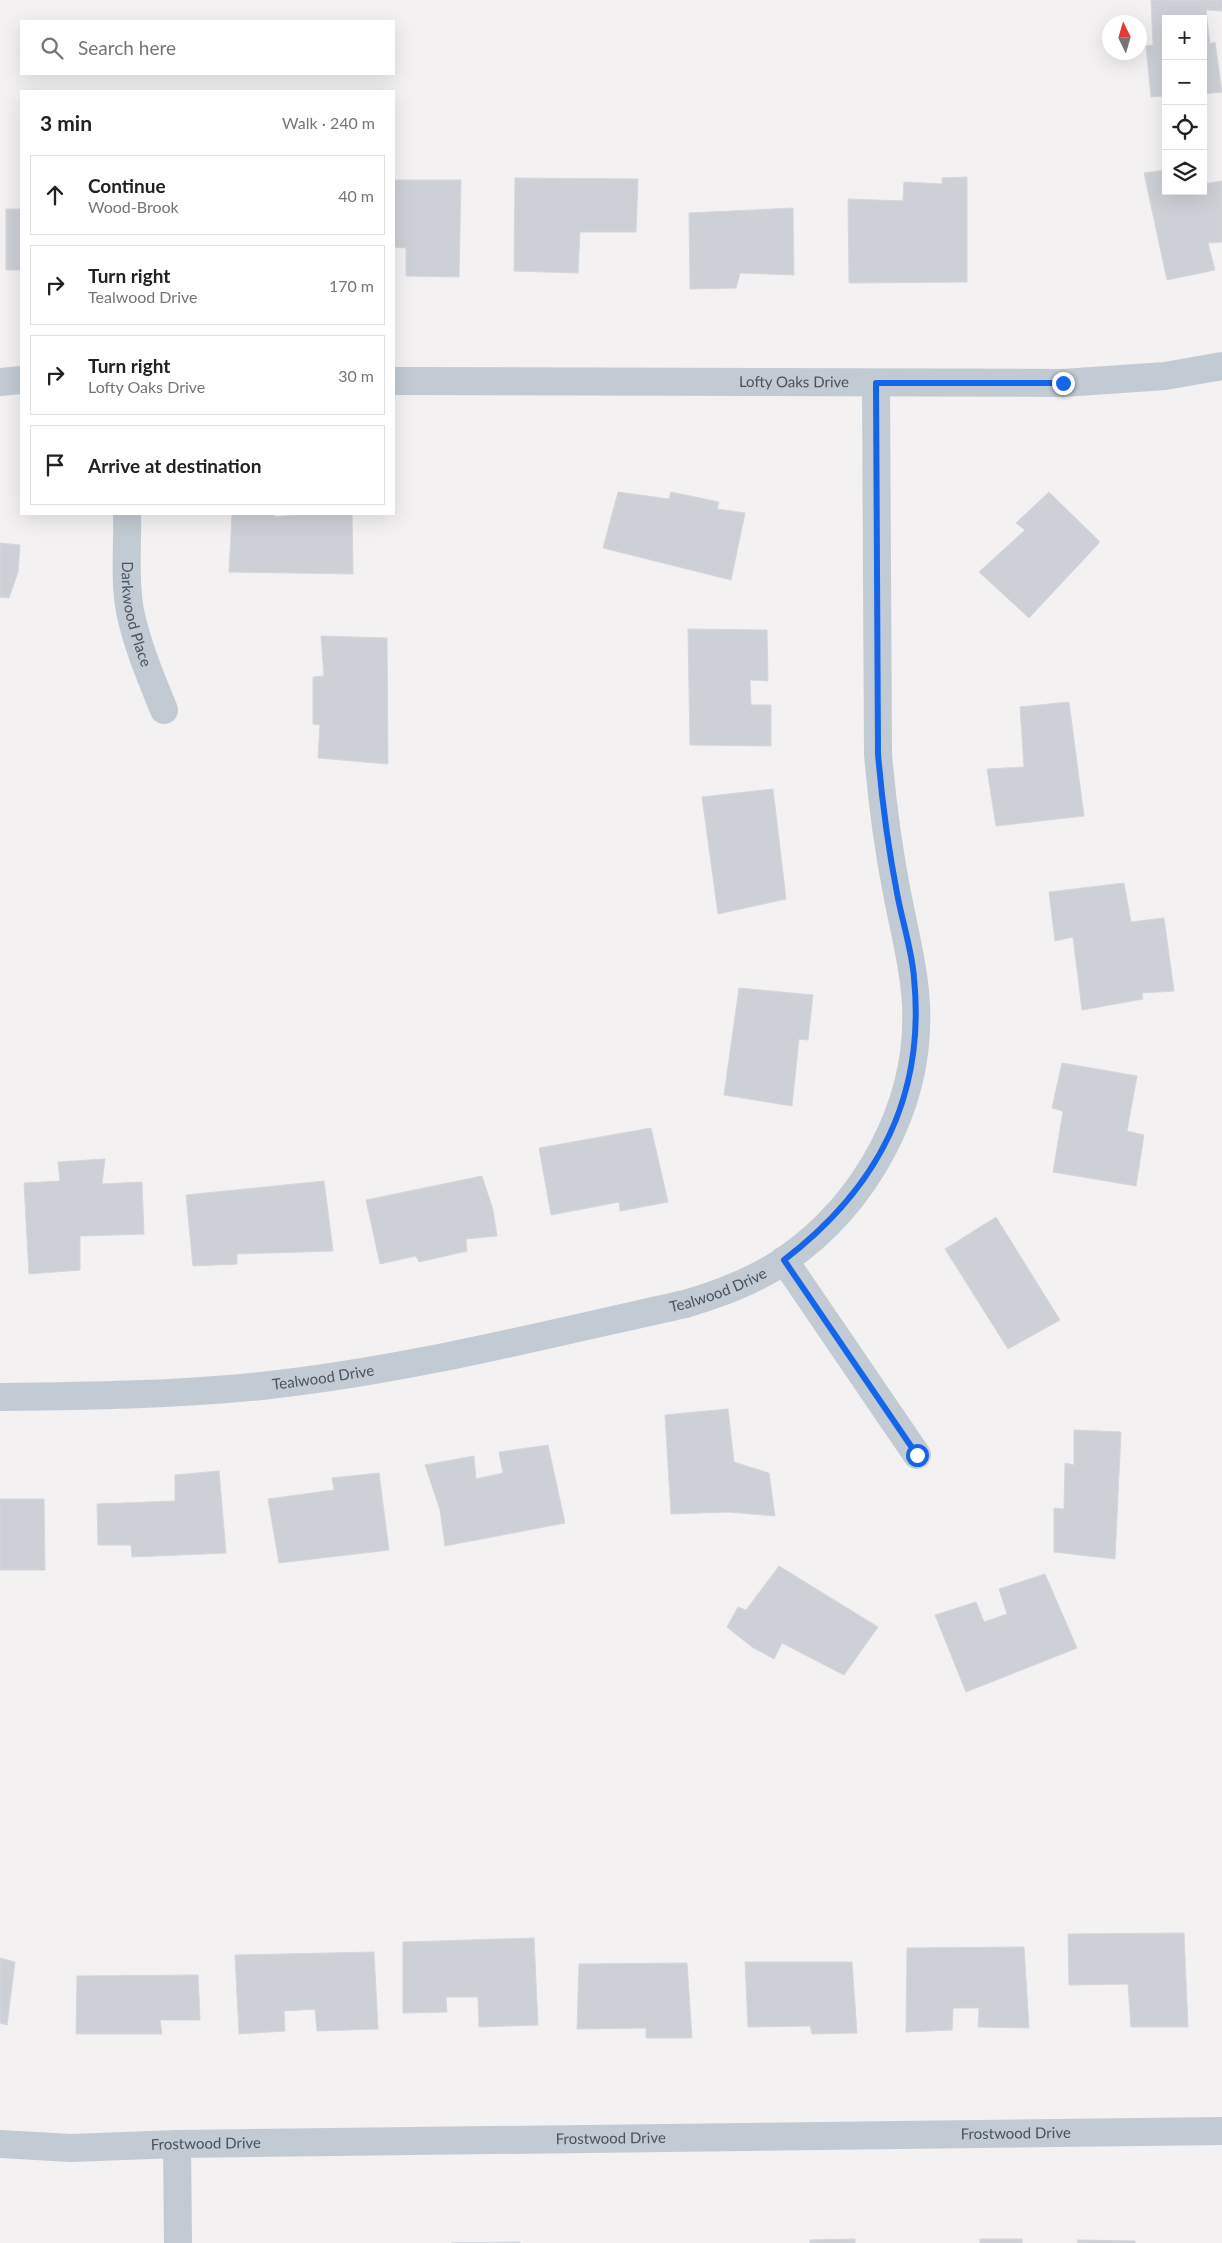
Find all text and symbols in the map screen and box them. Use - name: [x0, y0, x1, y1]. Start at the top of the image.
- north arrow: [1102, 15, 1147, 60]
- map controls: [1162, 15, 1207, 195]
- button: +: [1162, 15, 1207, 60]
- search box: [20, 20, 395, 75]
- icon: search: [38, 34, 66, 62]
- text: Search here: [78, 36, 176, 59]
- button: −: [1162, 60, 1207, 105]
- button: locate: [1162, 105, 1207, 150]
- text: 3 min: [40, 110, 92, 135]
- text: Walk · 240 m: [282, 113, 375, 132]
- button: layers: [1162, 150, 1207, 195]
- text: Continue: [88, 174, 166, 197]
- icon: ahead: [41, 181, 69, 209]
- text: 40 m: [338, 186, 374, 205]
- text: Wood-Brook: [88, 197, 179, 216]
- text: Turn right: [88, 264, 170, 287]
- icon: right: [41, 271, 69, 299]
- text: 170 m: [329, 276, 374, 295]
- text: Tealwood Drive: [88, 287, 197, 306]
- text: Turn right: [88, 354, 170, 377]
- icon: right: [41, 361, 69, 389]
- text: 30 m: [338, 366, 374, 385]
- street label: Lofty Oaks Drive: [739, 372, 849, 390]
- route end: [1052, 372, 1075, 395]
- text: Lofty Oaks Drive: [88, 377, 205, 396]
- icon: arrive: [41, 451, 69, 479]
- text: Arrive at destination: [88, 454, 261, 477]
- street label: Darkwood Place: [119, 561, 156, 669]
- street label: Tealwood Drive: [667, 1263, 770, 1315]
- street label: Tealwood Drive: [271, 1360, 375, 1393]
- route start: [906, 1444, 929, 1467]
- street label: Frostwood Drive: [961, 2123, 1071, 2142]
- street label: Frostwood Drive: [556, 2128, 666, 2147]
- street label: Frostwood Drive: [150, 2133, 261, 2153]

